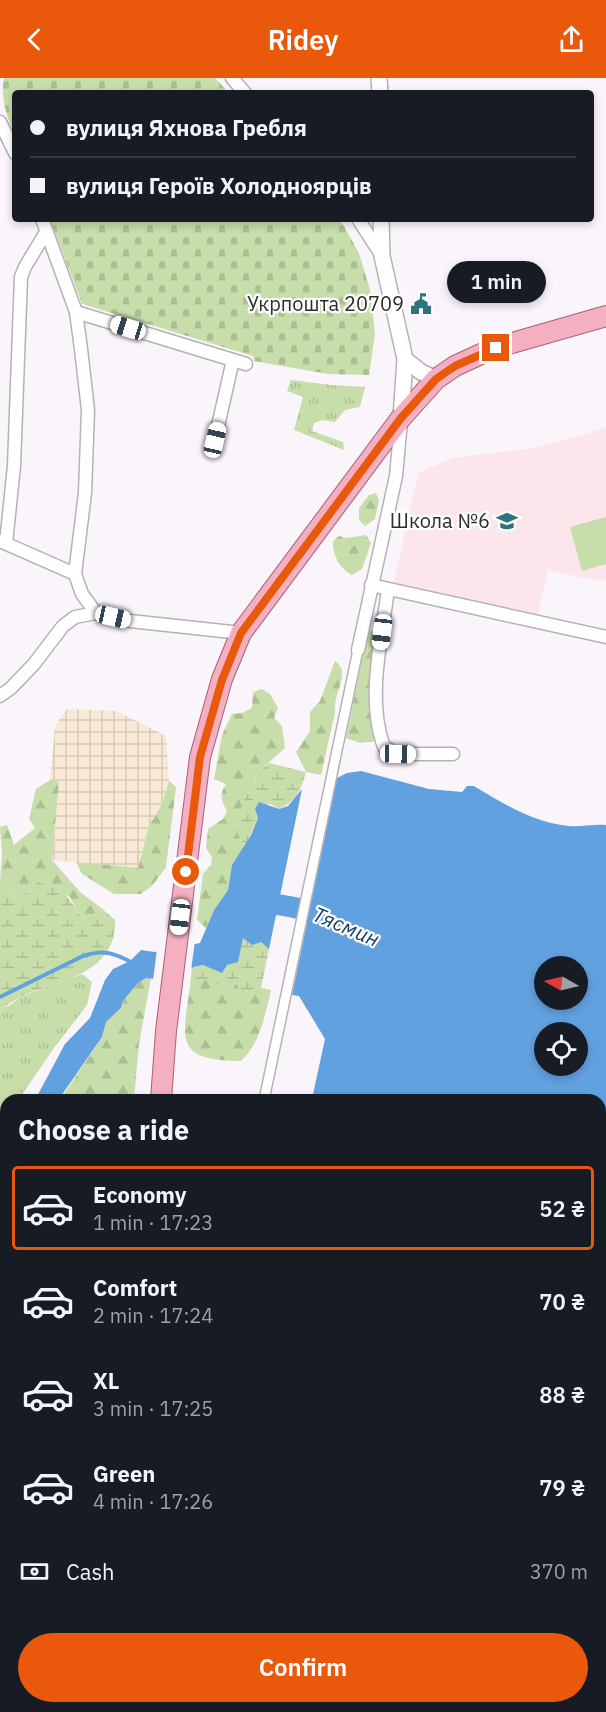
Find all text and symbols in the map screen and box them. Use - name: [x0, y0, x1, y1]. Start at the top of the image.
- text: Ridey: [268, 22, 338, 57]
- icon: back: [18, 23, 51, 56]
- icon: share: [555, 23, 588, 56]
- text: вулиця Яхнова Гребля: [66, 113, 307, 142]
- text: вулиця Героїв Холодноярців: [66, 171, 372, 200]
- callout: 1 min: [446, 261, 546, 303]
- text: 1 min: [471, 268, 522, 295]
- place label: Укрпошта 20709: [247, 290, 404, 317]
- public building icon: Укрпошта 20709: [409, 292, 433, 316]
- car: [108, 314, 148, 342]
- route end: [482, 334, 509, 361]
- car: [202, 420, 228, 460]
- place label: Школа №6: [390, 507, 490, 534]
- school or university icon: Школа №6: [495, 509, 519, 533]
- car: [93, 604, 133, 630]
- car: [371, 613, 393, 651]
- car: [380, 745, 416, 763]
- route start: [172, 858, 199, 885]
- car: [169, 898, 191, 936]
- water label: Тясмин: [309, 900, 384, 953]
- north arrow: [534, 956, 588, 1010]
- map controls: [534, 956, 588, 1076]
- button: locate: [534, 1022, 588, 1076]
- text: Choose a ride: [18, 1112, 189, 1147]
- text: Economy: [93, 1180, 187, 1209]
- icon: car: [21, 1181, 75, 1235]
- text: 52 ₴: [539, 1194, 585, 1223]
- text: 1 min · 17:23: [93, 1209, 213, 1236]
- text: Comfort: [93, 1273, 177, 1302]
- icon: car: [21, 1274, 75, 1328]
- text: 70 ₴: [539, 1287, 585, 1316]
- text: 2 min · 17:24: [93, 1302, 213, 1329]
- text: XL: [93, 1366, 119, 1395]
- icon: car: [21, 1367, 75, 1421]
- text: 88 ₴: [539, 1380, 585, 1409]
- text: 3 min · 17:25: [93, 1395, 213, 1422]
- text: Green: [93, 1459, 155, 1488]
- icon: car: [21, 1460, 75, 1514]
- text: 79 ₴: [539, 1473, 585, 1502]
- text: 4 min · 17:26: [93, 1488, 213, 1515]
- icon: cash: [18, 1555, 51, 1588]
- text: Cash: [66, 1557, 115, 1586]
- text: 370 m: [530, 1558, 588, 1585]
- button: Confirm: [18, 1633, 588, 1702]

